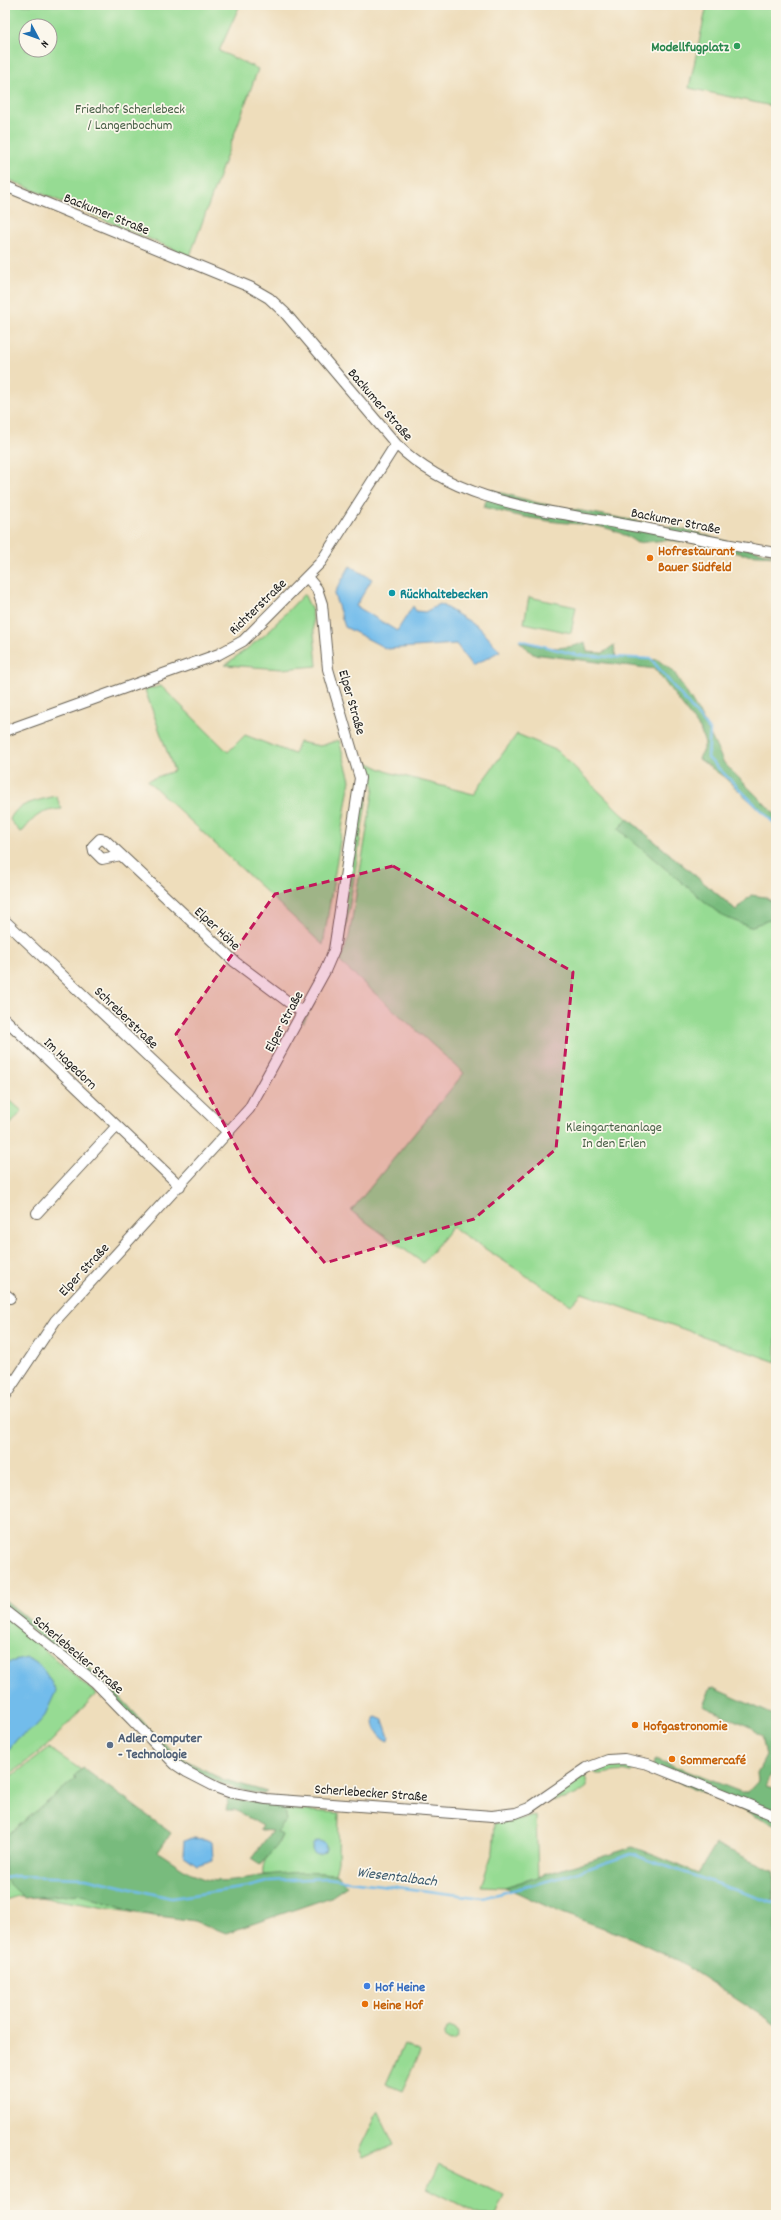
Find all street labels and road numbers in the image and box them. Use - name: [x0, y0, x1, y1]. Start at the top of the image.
- street label: Backumer Straße: [60, 189, 152, 241]
- street label: Backumer Straße: [342, 365, 417, 446]
- street label: Backumer Straße: [629, 503, 722, 540]
- street label: Richterstraße: [225, 575, 292, 640]
- street label: Elper Straße: [332, 668, 370, 737]
- street label: Elper Höhe: [189, 903, 244, 956]
- street label: Schreberstraße: [89, 983, 162, 1054]
- street label: Elper Straße: [260, 988, 309, 1056]
- street label: Im Hagedorn: [38, 1034, 101, 1095]
- street label: Elper Straße: [54, 1239, 114, 1302]
- street label: Scherlebecker Straße: [28, 1612, 127, 1700]
- street label: Scherlebecker Straße: [314, 1780, 428, 1808]

